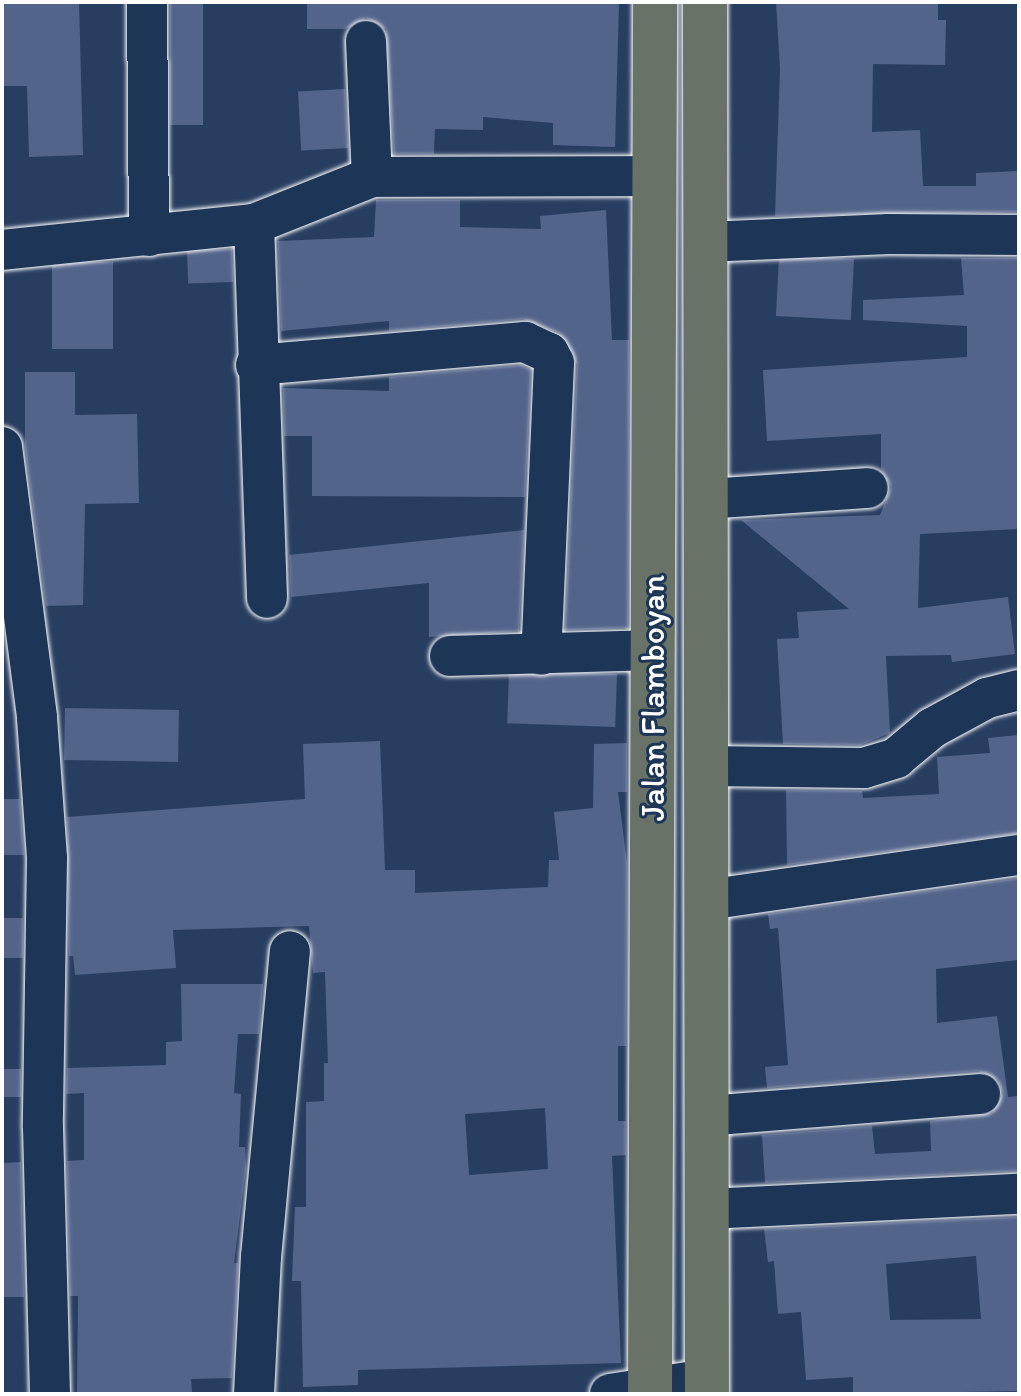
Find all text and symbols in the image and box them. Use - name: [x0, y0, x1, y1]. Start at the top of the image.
- street label: Jalan Flamboyan: [633, 576, 673, 820]

